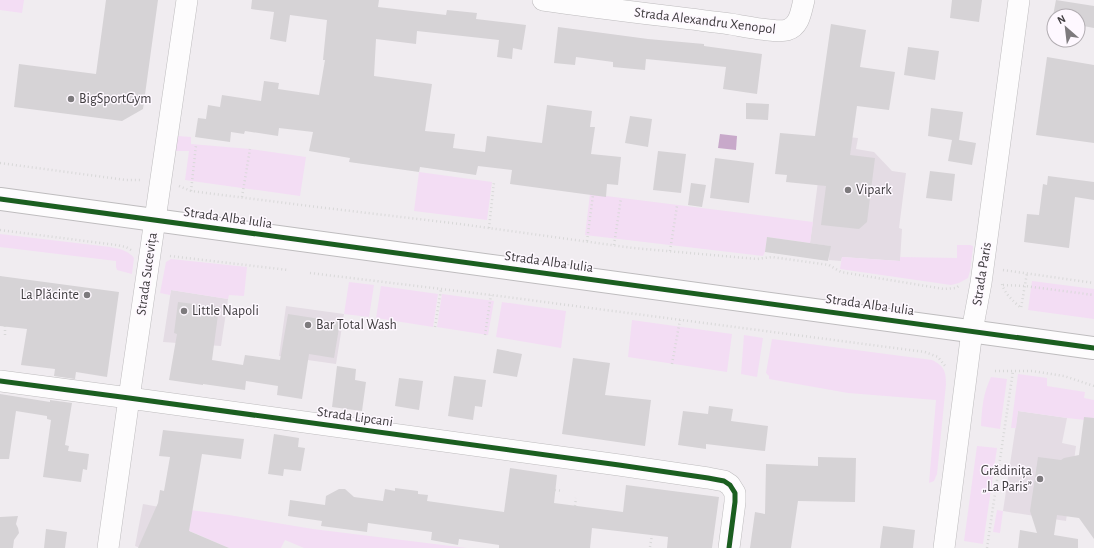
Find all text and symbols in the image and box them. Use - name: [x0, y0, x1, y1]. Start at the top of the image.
- street label: Strada Alexandru Xenopol: [633, 5, 777, 37]
- north arrow: [1046, 8, 1086, 48]
- text: N: [1056, 13, 1068, 26]
- place label: BigSportGym: [79, 92, 151, 106]
- marker: BigSportGym: [66, 94, 76, 104]
- place label: Vipark: [856, 183, 892, 197]
- marker: Vipark: [843, 185, 853, 195]
- street label: Strada Alba Iulia: [183, 205, 274, 231]
- street label: Strada Sucevița: [134, 231, 161, 317]
- street label: Strada Paris: [970, 241, 994, 307]
- street label: Strada Alba Iulia: [504, 249, 595, 275]
- place label: La Plăcinte: [20, 288, 79, 302]
- marker: La Plăcinte: [82, 290, 92, 300]
- street label: Strada Alba Iulia: [825, 292, 916, 318]
- place label: Little Napoli: [192, 304, 259, 318]
- marker: Little Napoli: [179, 306, 189, 316]
- place label: Bar Total Wash: [316, 318, 397, 332]
- marker: Bar Total Wash: [303, 320, 313, 330]
- street label: Strada Lipcani: [316, 405, 394, 429]
- place label: Grădinița „La Paris”: [981, 464, 1033, 494]
- marker: Grădinița „La Paris”: [1035, 474, 1045, 484]

